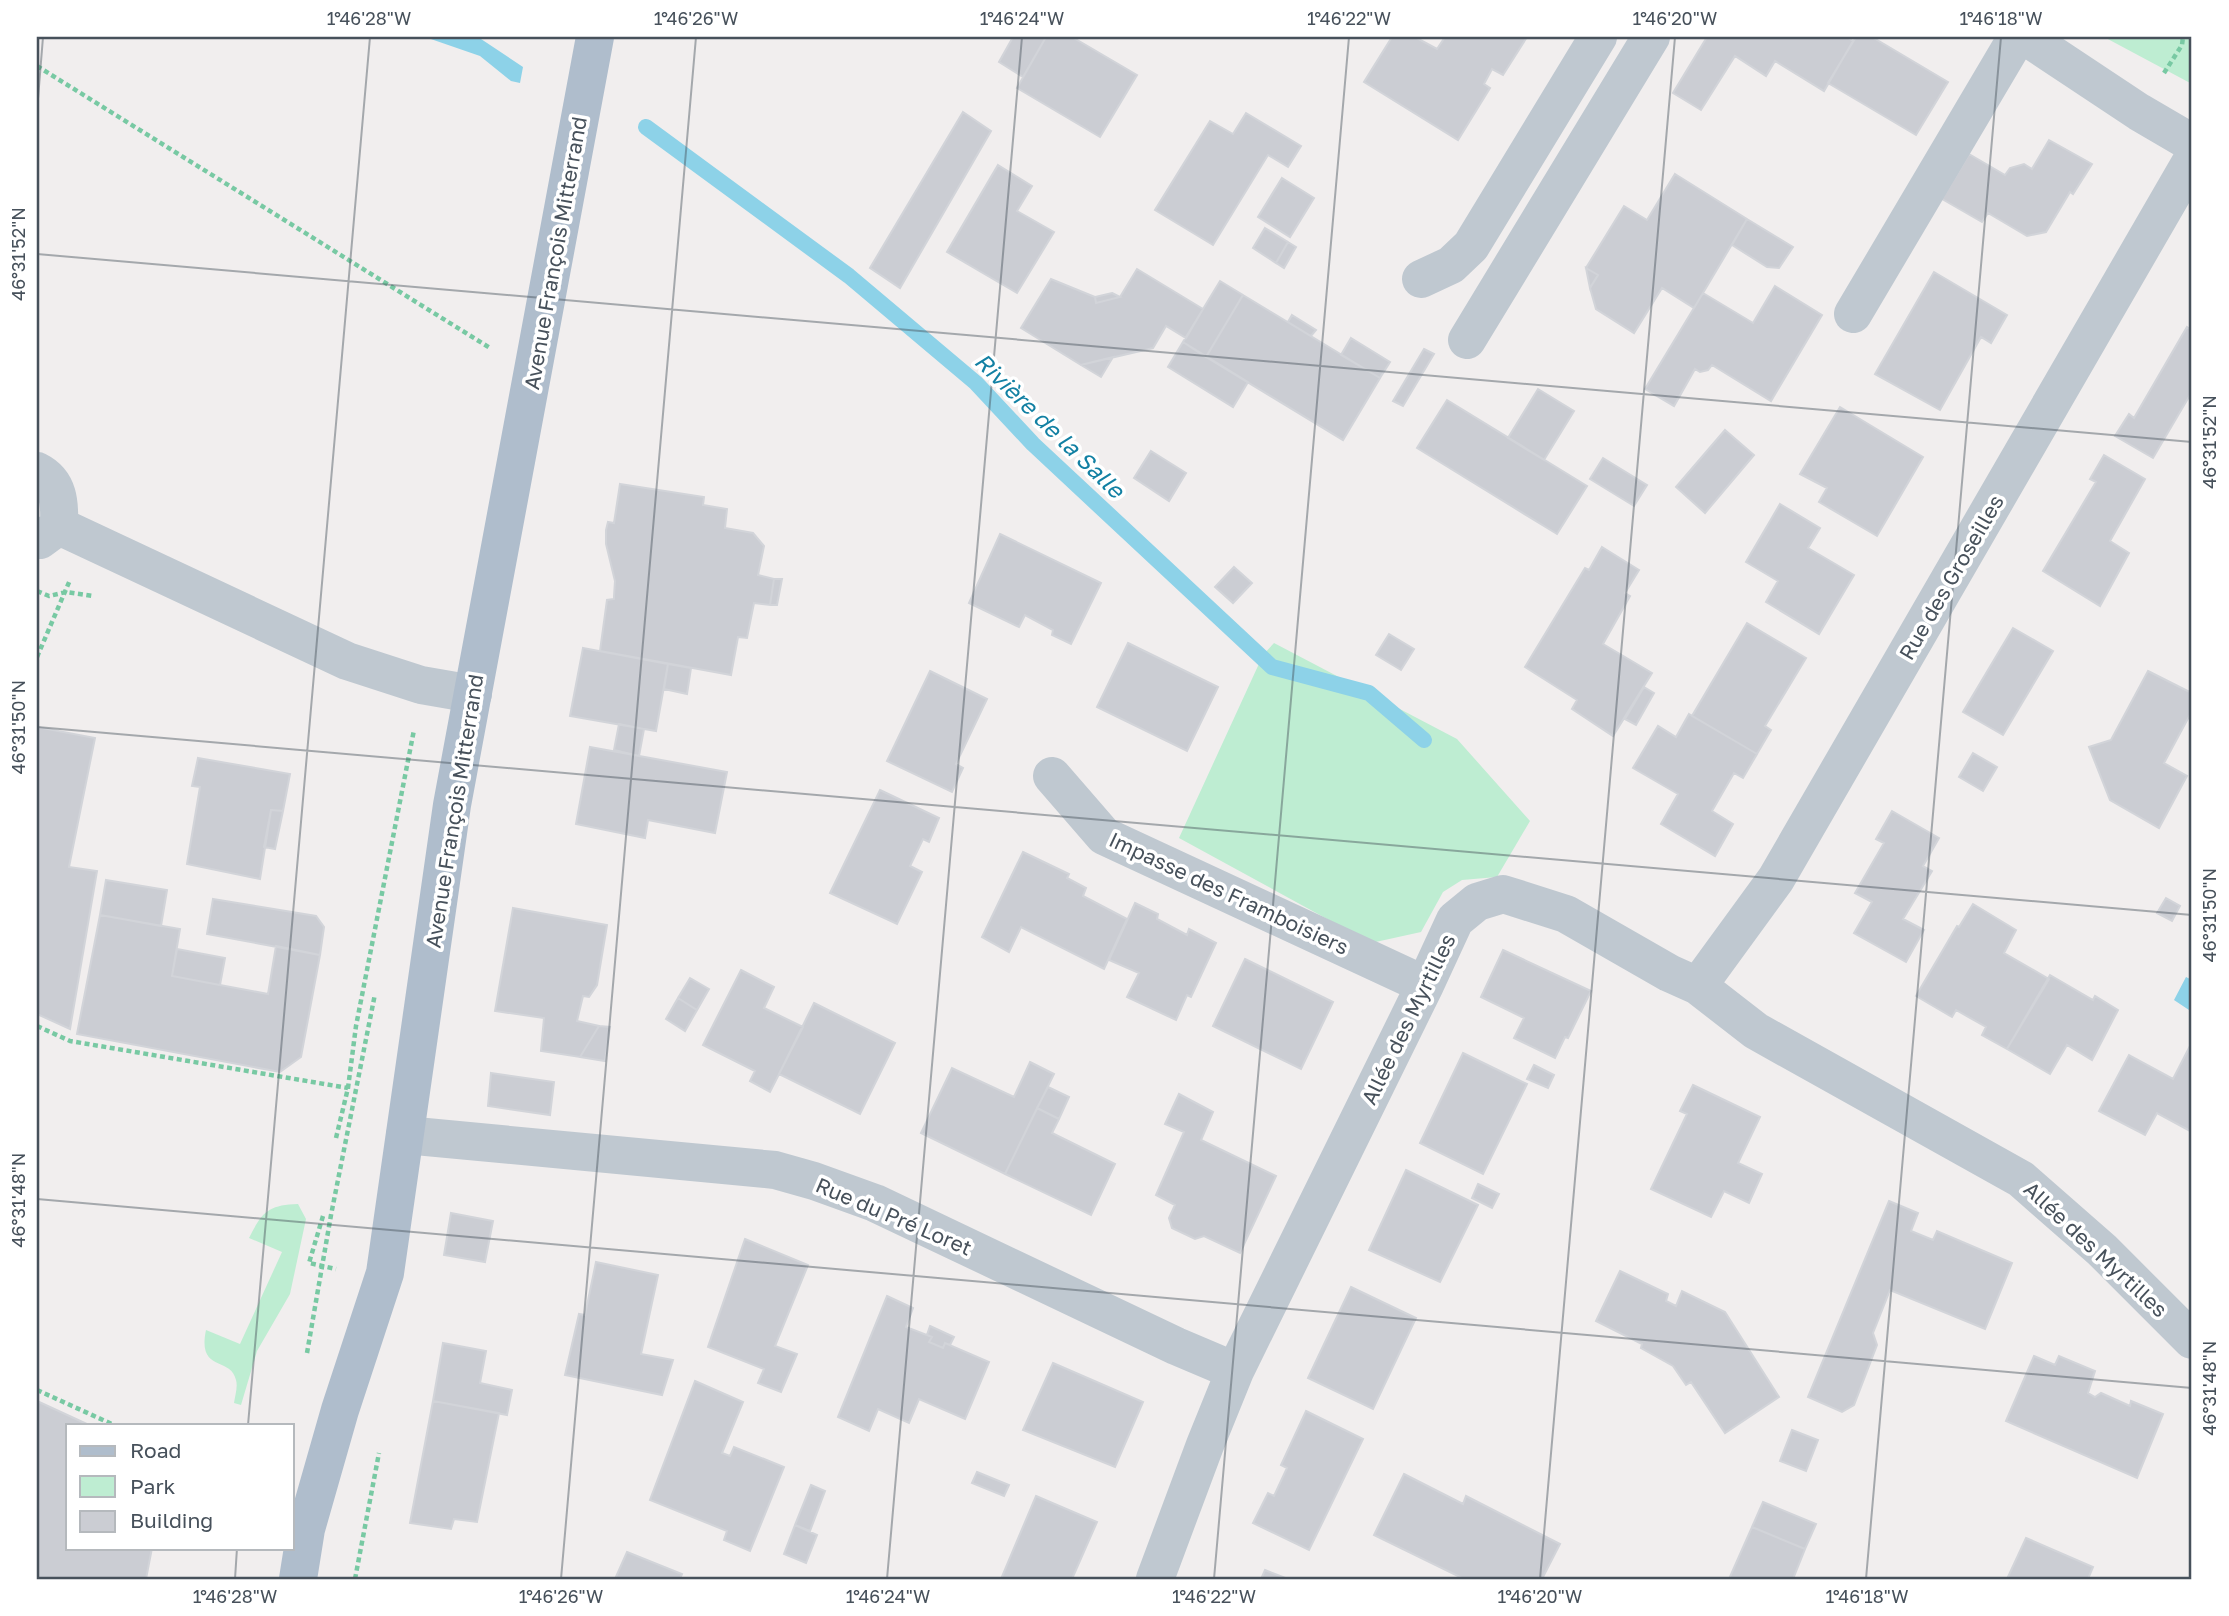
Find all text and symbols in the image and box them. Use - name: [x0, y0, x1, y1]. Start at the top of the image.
- text: 1°46'28"W: [327, 7, 411, 29]
- text: 1°46'26"W: [654, 7, 738, 29]
- text: 1°46'24"W: [980, 7, 1064, 29]
- text: 1°46'22"W: [1307, 7, 1391, 29]
- text: 1°46'20"W: [1633, 7, 1717, 29]
- text: 1°46'18"W: [1960, 7, 2042, 29]
- street label: Avenue François Mitterrand: [518, 114, 592, 392]
- text: 46°31'52"N: [7, 207, 29, 301]
- water label: Rivière de la Salle: [969, 347, 1132, 505]
- text: 46°31'52"N: [2198, 395, 2220, 489]
- street label: Rue des Groseilles: [1893, 490, 2009, 664]
- street label: Avenue François Mitterrand: [419, 672, 489, 950]
- text: 46°31'50"N: [7, 680, 29, 774]
- street label: Impasse des Framboisiers: [1105, 826, 1353, 960]
- text: 46°31'50"N: [2198, 868, 2220, 962]
- street label: Allée des Myrtilles: [1355, 929, 1461, 1109]
- text: 46°31'48"N: [7, 1153, 29, 1247]
- street label: Rue du Pré Loret: [812, 1171, 976, 1261]
- street label: Allée des Myrtilles: [2019, 1176, 2173, 1322]
- text: 46°31'48"N: [2198, 1341, 2220, 1435]
- legend: [66, 1424, 294, 1550]
- text: Road: [130, 1437, 181, 1463]
- text: Park: [130, 1473, 176, 1499]
- text: Building: [130, 1507, 213, 1533]
- text: 1°46'28"W: [193, 1585, 277, 1607]
- text: 1°46'26"W: [519, 1585, 603, 1607]
- text: 1°46'24"W: [846, 1585, 930, 1607]
- text: 1°46'22"W: [1172, 1585, 1256, 1607]
- text: 1°46'20"W: [1498, 1585, 1582, 1607]
- text: 1°46'18"W: [1826, 1585, 1908, 1607]

